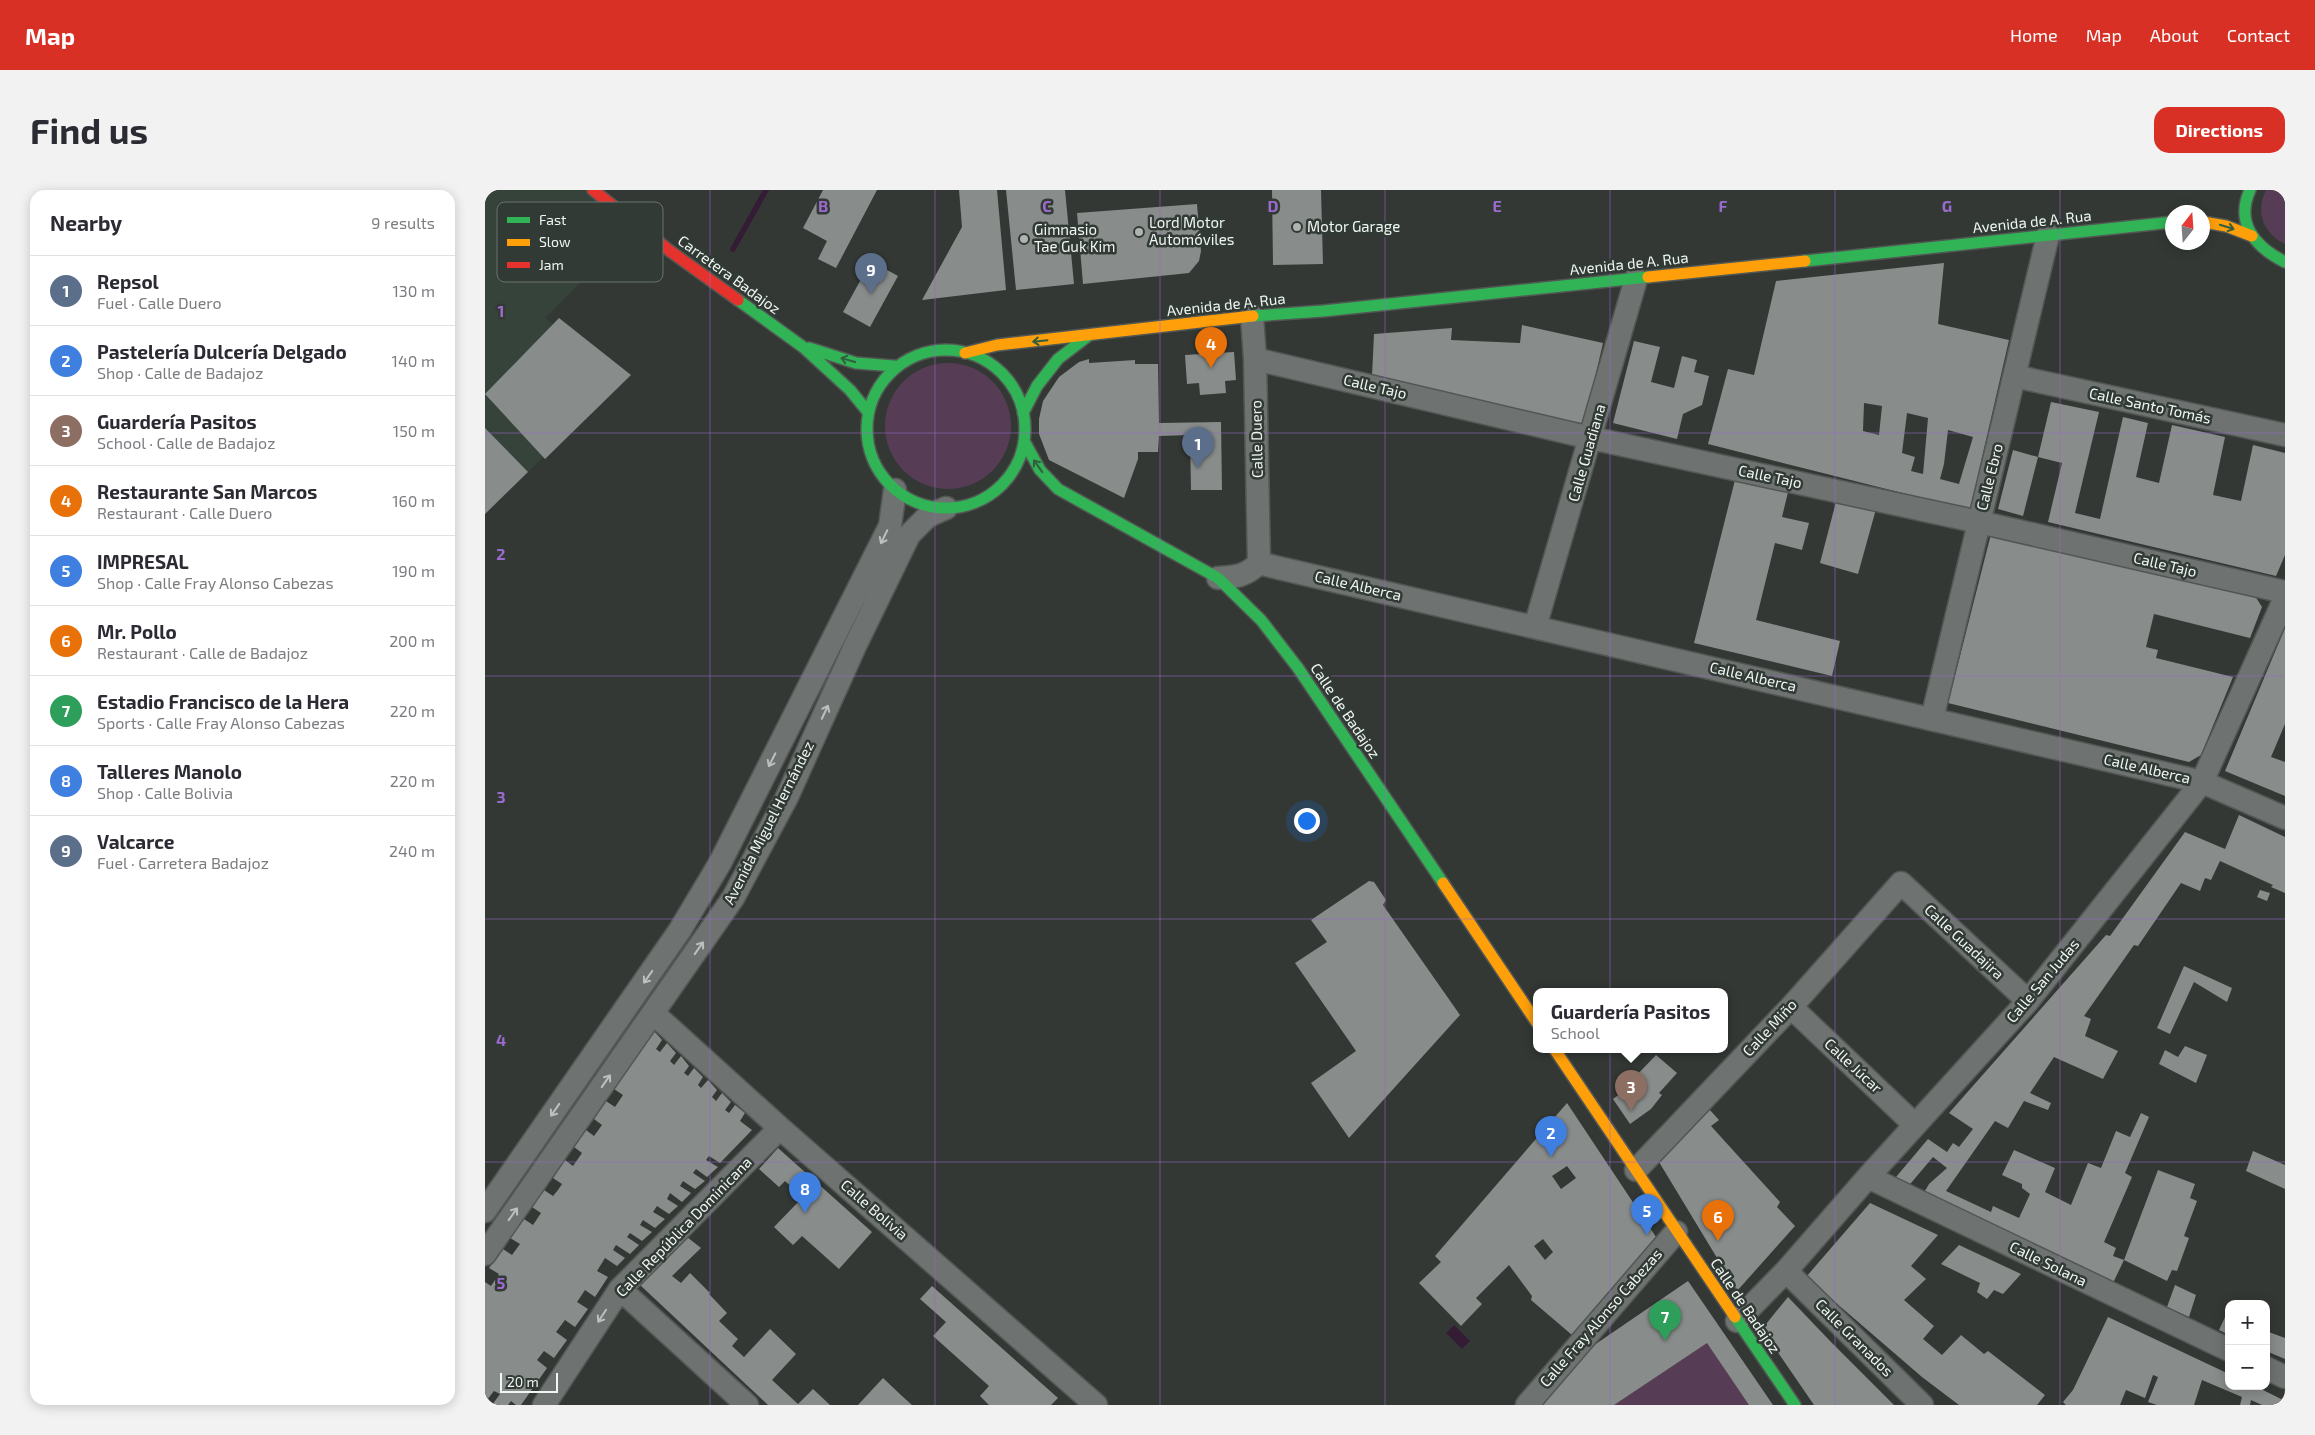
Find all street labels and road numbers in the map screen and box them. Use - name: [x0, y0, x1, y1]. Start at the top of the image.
- street label: Avenida de A. Rua: [1972, 206, 2092, 236]
- street label: Carretera Badajoz: [674, 231, 784, 318]
- street label: Avenida de A. Rua: [1569, 248, 1689, 278]
- street label: Avenida de A. Rua: [1166, 289, 1286, 319]
- street label: Calle Tajo: [1342, 370, 1409, 403]
- street label: Calle Santo Tomás: [2088, 383, 2213, 427]
- street label: Calle Duero: [1246, 400, 1266, 478]
- street label: Calle Guadiana: [1563, 402, 1609, 504]
- street label: Calle Ebro: [1972, 441, 2006, 512]
- street label: Calle Tajo: [1737, 461, 1804, 493]
- street label: Calle Tajo: [2132, 548, 2199, 581]
- street label: Calle Alberca: [1313, 566, 1403, 604]
- street label: Calle Alberca: [1708, 657, 1798, 695]
- street label: Calle de Badajoz: [1306, 659, 1384, 762]
- street label: Avenida Miguel Hernández: [719, 738, 817, 907]
- street label: Calle Alberca: [2102, 749, 2192, 787]
- street label: Calle Guadajira: [1921, 900, 2008, 983]
- street label: Calle San Judas: [2002, 935, 2082, 1026]
- street label: Calle Miño: [1738, 995, 1800, 1059]
- street label: Calle Júcar: [1821, 1034, 1886, 1096]
- street label: Calle República Dominicana: [612, 1153, 755, 1300]
- street label: Calle Bolivia: [837, 1175, 912, 1243]
- street label: Calle Solana: [2007, 1237, 2090, 1290]
- street label: Calle Fray Alonso Cabezas: [1535, 1245, 1665, 1390]
- street label: Calle de Badajoz: [1706, 1254, 1784, 1357]
- street label: Calle Granados: [1812, 1295, 1897, 1380]

